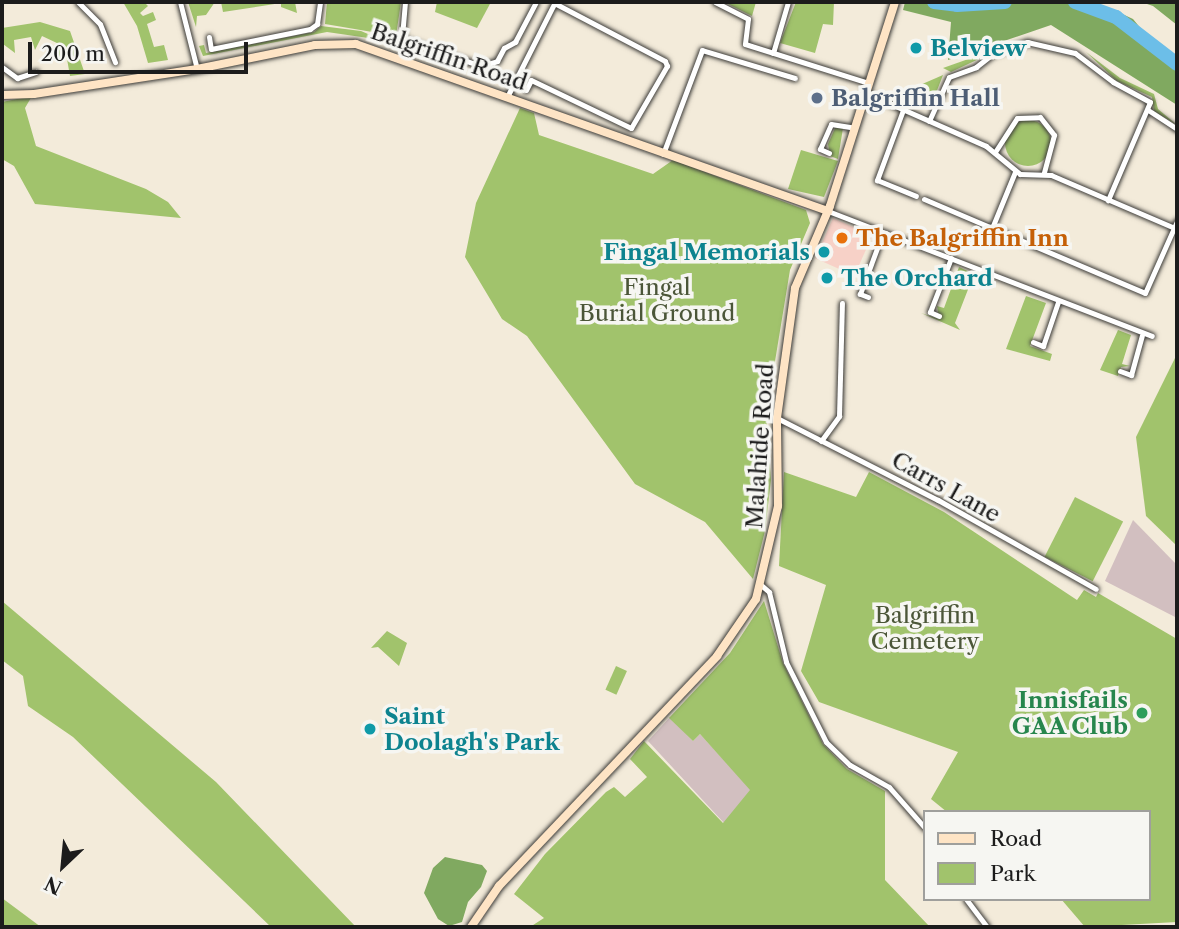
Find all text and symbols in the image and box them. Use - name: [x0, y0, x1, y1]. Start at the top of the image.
- street label: Balgriffin Road: [367, 17, 531, 97]
- scale bar: [32, 28, 252, 72]
- place label: Belview: [930, 34, 1026, 62]
- marker: Belview: [908, 40, 924, 56]
- text: 200 m: [41, 41, 105, 66]
- place label: Balgriffin Hall: [831, 84, 1000, 112]
- marker: Balgriffin Hall: [809, 90, 825, 106]
- place label: The Balgriffin Inn: [856, 224, 1069, 252]
- marker: The Balgriffin Inn: [834, 230, 850, 246]
- place label: Fingal Memorials: [603, 238, 810, 266]
- marker: Fingal Memorials: [816, 244, 832, 260]
- place label: The Orchard: [841, 264, 993, 292]
- marker: The Orchard: [819, 270, 835, 286]
- park label: Fingal Burial Ground: [579, 273, 735, 327]
- street label: Malahide Road: [740, 363, 780, 529]
- street label: Carrs Lane: [887, 446, 1005, 528]
- park label: Balgriffin Cemetery: [871, 601, 979, 655]
- place label: Innisfails GAA Club: [1011, 686, 1128, 740]
- place label: Saint Doolagh's Park: [384, 702, 560, 756]
- marker: Innisfails GAA Club: [1134, 705, 1150, 721]
- marker: Saint Doolagh's Park: [362, 721, 378, 737]
- legend: [923, 810, 1151, 901]
- text: Road: [990, 826, 1042, 851]
- north arrow: [28, 831, 98, 901]
- text: Park: [990, 861, 1036, 886]
- text: N: [41, 871, 66, 899]

